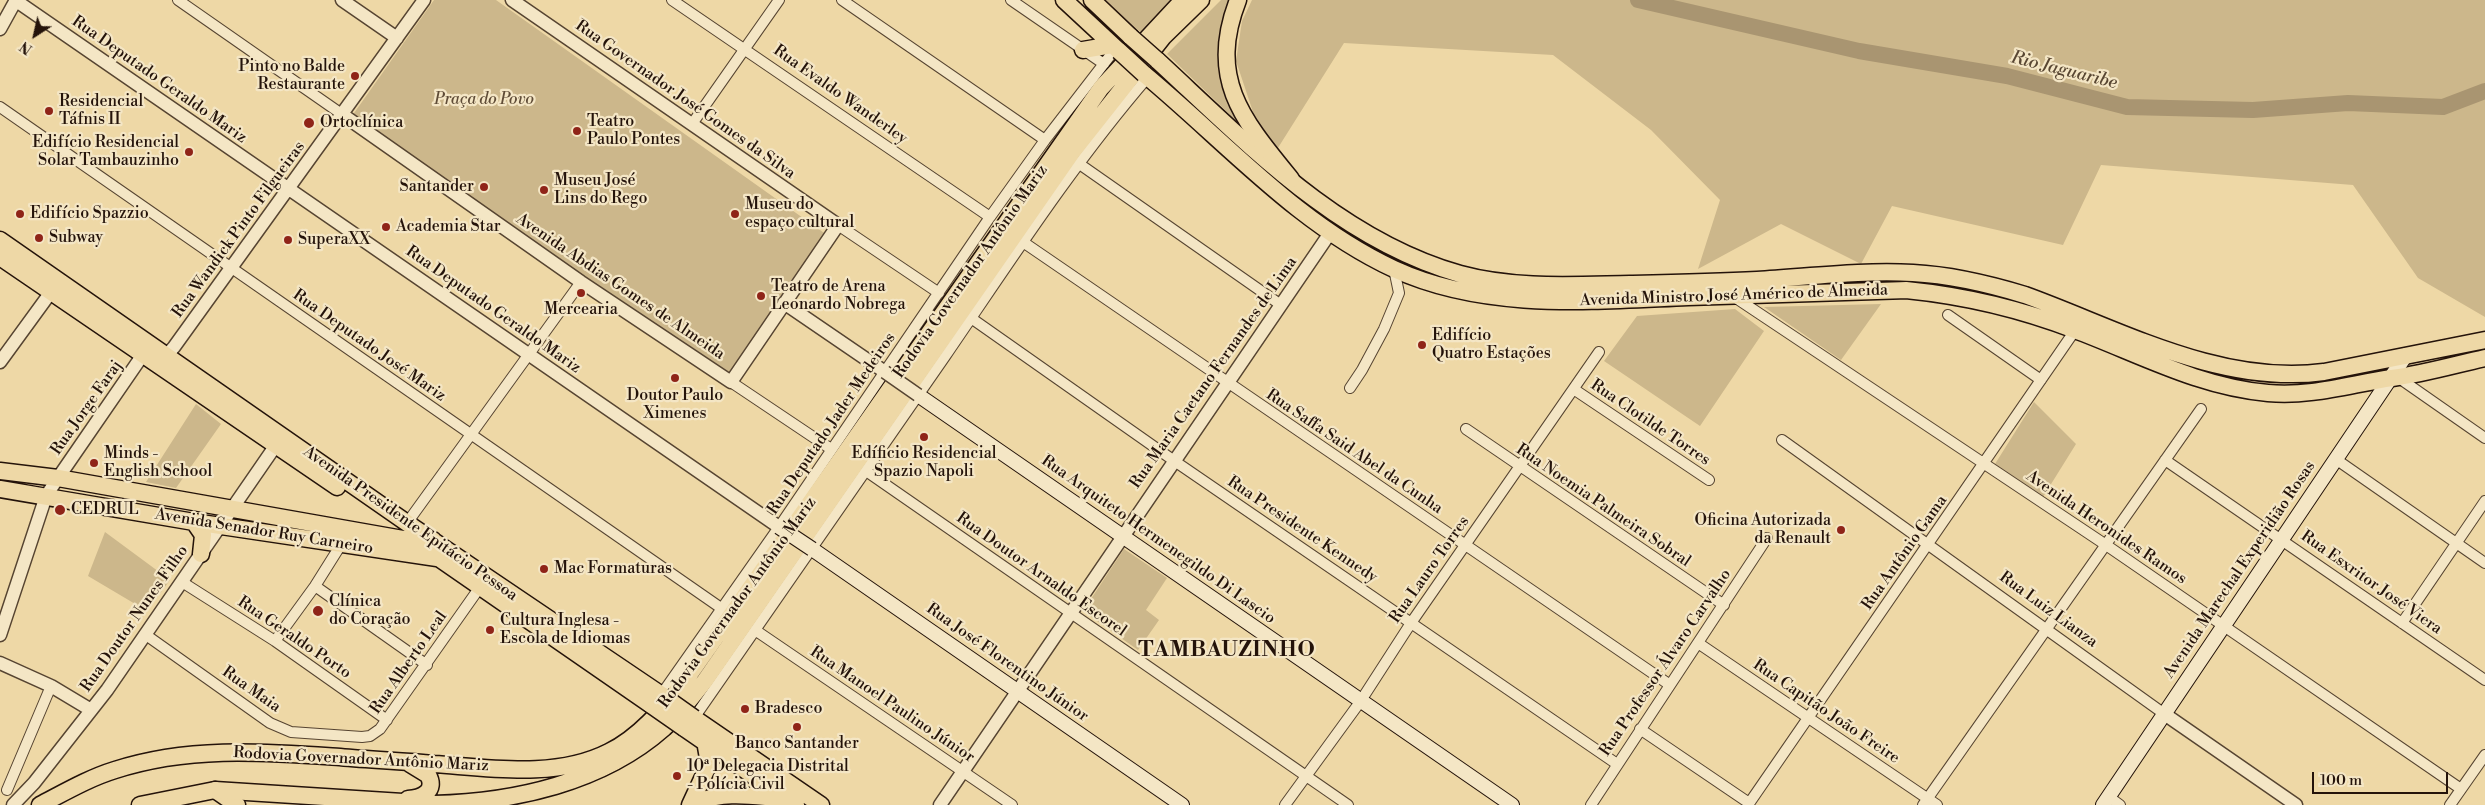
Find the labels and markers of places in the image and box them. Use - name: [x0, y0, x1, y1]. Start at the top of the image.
- place label: Pinto no Balde Restaurante: [238, 57, 345, 95]
- marker: Pinto no Balde Restaurante: [349, 70, 361, 82]
- place label: Residencial Táfnis II: [59, 92, 143, 130]
- marker: Residencial Táfnis II: [43, 105, 55, 117]
- place label: Teatro Paulo Pontes: [587, 112, 680, 150]
- place label: Ortoclínica: [320, 113, 403, 133]
- marker: Ortoclínica: [302, 116, 316, 130]
- marker: Teatro Paulo Pontes: [571, 125, 583, 137]
- place label: Edifício Residencial Solar Tambauzinho: [32, 133, 179, 171]
- marker: Edifício Residencial Solar Tambauzinho: [183, 146, 195, 158]
- place label: Museu José Lins do Rego: [554, 171, 647, 209]
- place label: Santander: [400, 177, 474, 197]
- marker: Santander: [478, 181, 490, 193]
- marker: Museu José Lins do Rego: [538, 184, 550, 196]
- place label: Museu do espaço cultural: [745, 195, 854, 233]
- place label: Edifício Spazzio: [30, 204, 149, 224]
- marker: Edifício Spazzio: [14, 208, 26, 220]
- marker: Museu do espaço cultural: [729, 208, 741, 220]
- place label: Academia Star: [396, 217, 501, 237]
- marker: Academia Star: [380, 221, 392, 233]
- place label: Subway: [49, 228, 103, 248]
- place label: SuperaXX: [298, 230, 370, 250]
- marker: Subway: [33, 232, 45, 244]
- marker: SuperaXX: [282, 234, 294, 246]
- place label: Teatro de Arena Leonardo Nobrega: [771, 277, 906, 315]
- marker: Mercearia: [575, 287, 587, 299]
- marker: Teatro de Arena Leonardo Nobrega: [755, 290, 767, 302]
- place label: Mercearia: [544, 300, 618, 320]
- place label: Edifício Quatro Estações: [1432, 326, 1551, 364]
- marker: Edifício Quatro Estações: [1416, 339, 1428, 351]
- marker: Doutor Paulo Ximenes: [669, 372, 681, 384]
- place label: Doutor Paulo Ximenes: [627, 386, 723, 424]
- marker: Edíficio Residencial Spazio Napoli: [918, 431, 930, 443]
- place label: Minds - English School: [104, 444, 212, 482]
- place label: Edíficio Residencial Spazio Napoli: [851, 444, 997, 482]
- marker: Minds - English School: [88, 457, 100, 469]
- place label: CEDRUL: [71, 500, 139, 520]
- marker: CEDRUL: [53, 503, 67, 517]
- place label: Oficina Autorizada da Renault: [1694, 511, 1831, 549]
- marker: Oficina Autorizada da Renault: [1835, 524, 1847, 536]
- place label: Mac Formaturas: [554, 559, 672, 579]
- marker: Mac Formaturas: [538, 563, 550, 575]
- place label: Clínica do Coração: [329, 592, 410, 630]
- marker: Clínica do Coração: [311, 604, 325, 618]
- place label: Cultura Inglesa - Escola de Idiomas: [500, 611, 630, 649]
- marker: Cultura Inglesa - Escola de Idiomas: [484, 624, 496, 636]
- place label: Bradesco: [755, 699, 822, 719]
- marker: Bradesco: [739, 703, 751, 715]
- marker: Banco Santander: [791, 721, 803, 733]
- place label: Banco Santander: [735, 734, 859, 754]
- place label: 10ª Delegacia Distrital - Polícia Civil: [687, 757, 849, 795]
- marker: 10ª Delegacia Distrital - Polícia Civil: [671, 770, 683, 782]

